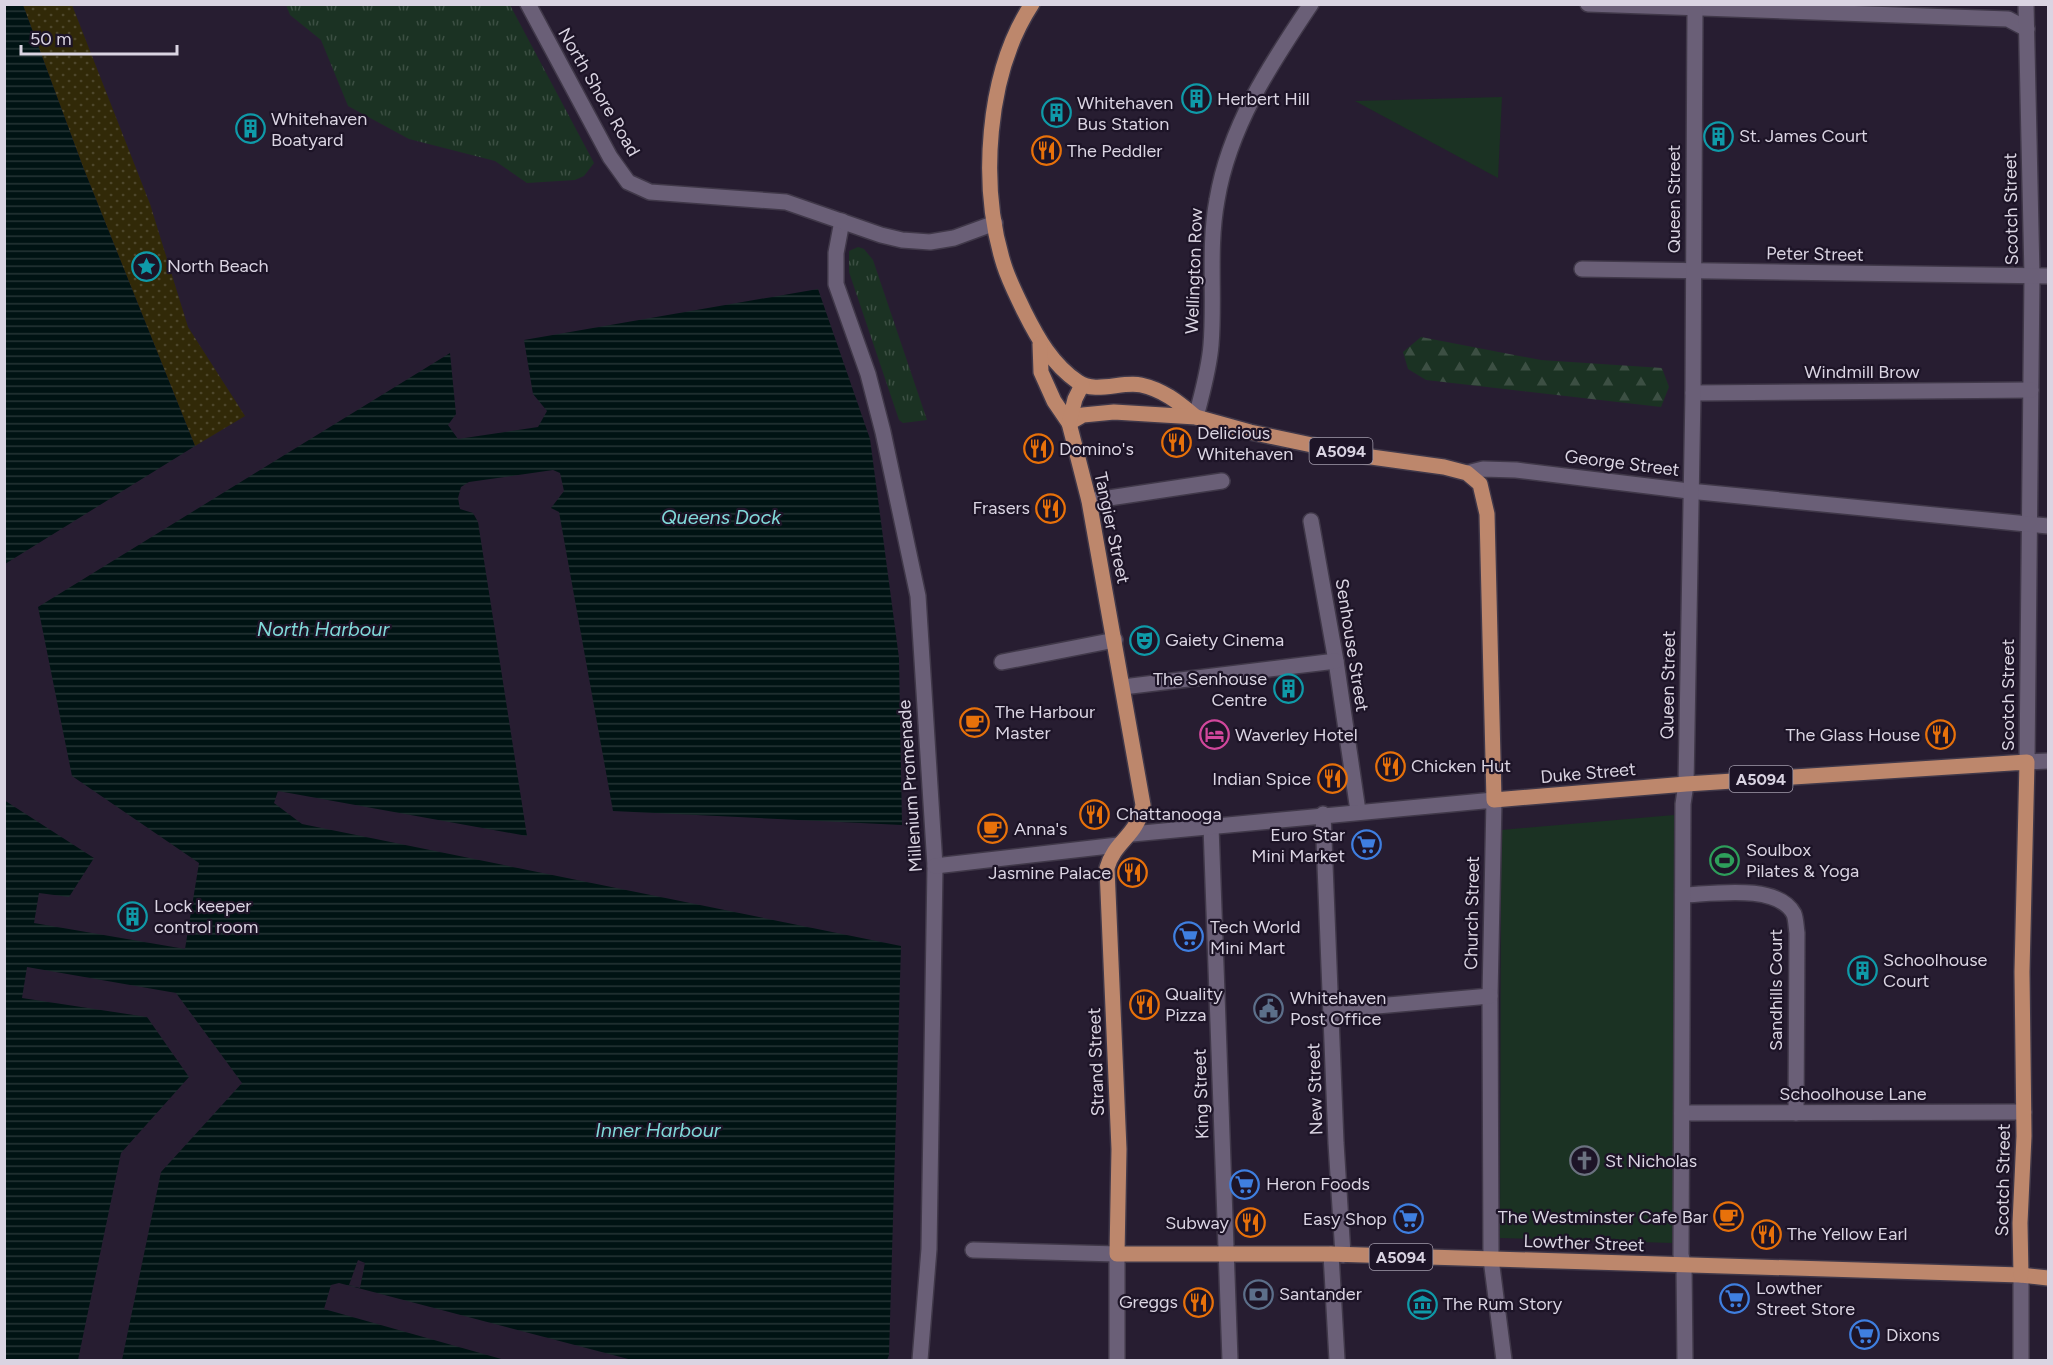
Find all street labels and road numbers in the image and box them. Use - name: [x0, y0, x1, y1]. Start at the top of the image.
- street label: North Shore Road: [553, 24, 645, 160]
- street label: Queen Street: [1663, 144, 1685, 253]
- street label: Scotch Street: [1999, 152, 2023, 265]
- street label: Wellington Row: [1181, 207, 1207, 335]
- street label: Peter Street: [1766, 242, 1864, 266]
- street label: Windmill Brow: [1804, 361, 1920, 383]
- road number: A5094: [1310, 438, 1372, 464]
- street label: George Street: [1563, 445, 1681, 481]
- street label: Tangier Street: [1089, 470, 1135, 586]
- street label: Senhouse Street: [1331, 577, 1373, 713]
- street label: Queen Street: [1656, 630, 1680, 740]
- street label: Scotch Street: [1997, 639, 2019, 751]
- street label: Millenium Promenade: [893, 699, 927, 873]
- street label: Duke Street: [1539, 758, 1637, 788]
- road number: A5094: [1730, 766, 1792, 792]
- street label: Church Street: [1460, 856, 1484, 970]
- street label: Sandhills Court: [1765, 929, 1787, 1051]
- street label: Strand Street: [1083, 1007, 1109, 1117]
- street label: New Street: [1302, 1042, 1328, 1136]
- street label: King Street: [1188, 1048, 1214, 1140]
- street label: Schoolhouse Lane: [1779, 1083, 1927, 1105]
- street label: Scotch Street: [1991, 1123, 2015, 1236]
- street label: Lowther Street: [1523, 1230, 1645, 1256]
- road number: A5094: [1370, 1244, 1432, 1270]

